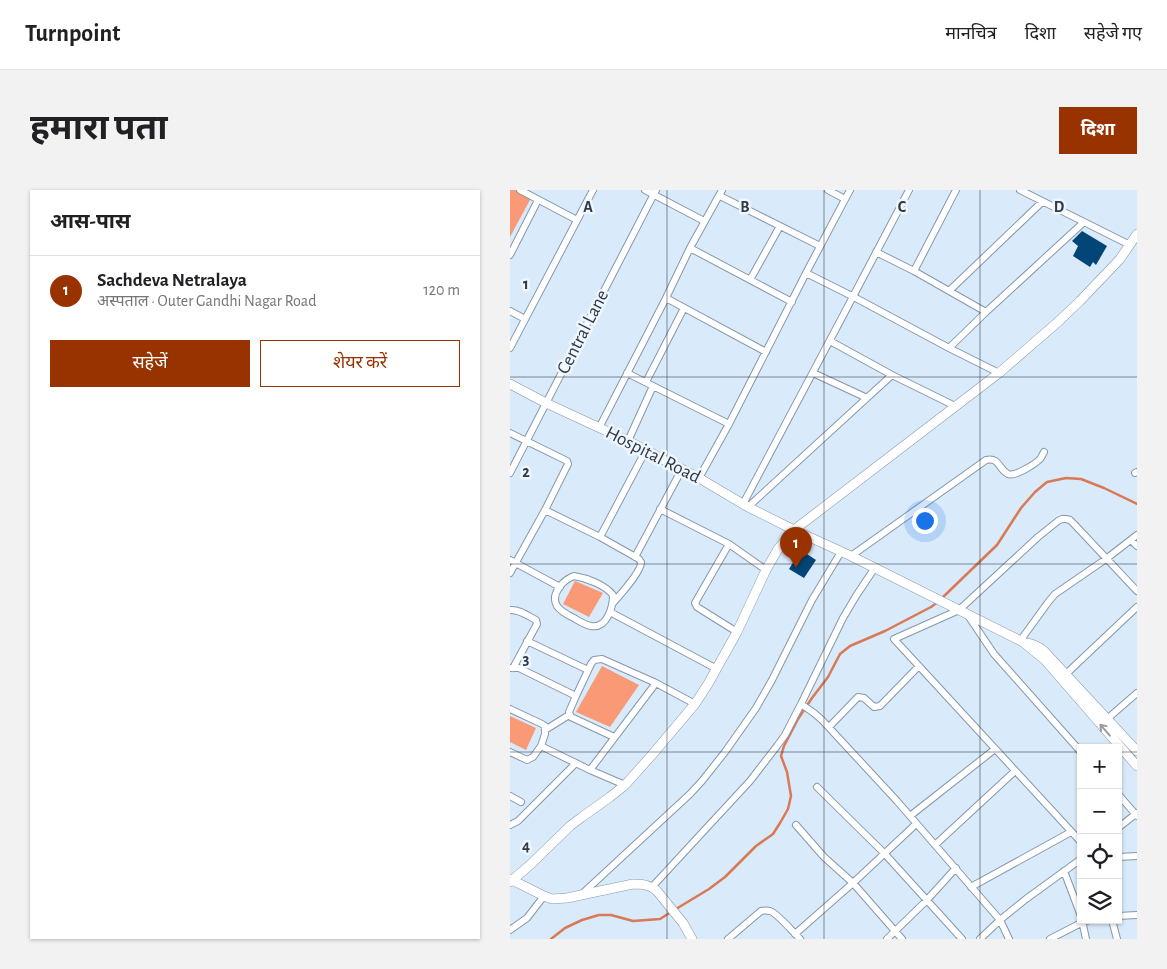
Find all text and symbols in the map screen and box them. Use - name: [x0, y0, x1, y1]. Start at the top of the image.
- text: Turnpoint: [25, 22, 120, 46]
- text: मानचित्र: [945, 25, 997, 43]
- text: दिशा: [1025, 25, 1056, 43]
- text: सहेजे गए: [1084, 25, 1142, 43]
- button: दिशा: [1059, 107, 1137, 154]
- text: हमारा पता: [30, 111, 167, 146]
- text: A: [583, 199, 593, 215]
- text: B: [740, 199, 750, 215]
- text: C: [898, 199, 907, 215]
- text: D: [1054, 199, 1065, 215]
- text: आस-पास: [50, 211, 131, 232]
- text: Sachdeva Netralaya: [97, 271, 247, 290]
- text: 1: [523, 276, 529, 292]
- text: 1: [63, 282, 69, 298]
- text: 120 m: [423, 282, 460, 298]
- street label: Central Lane: [554, 287, 612, 377]
- text: अस्पताल · Outer Gandhi Nagar Road: [97, 293, 316, 309]
- button: सहेजें: [50, 340, 250, 387]
- button: शेयर करें: [260, 340, 460, 387]
- street label: Hospital Road: [602, 423, 704, 487]
- text: 2: [522, 464, 530, 480]
- your location: [912, 508, 938, 534]
- pin: 1: [780, 527, 812, 568]
- text: 3: [523, 651, 530, 667]
- one-way arrow: [1099, 723, 1111, 736]
- map controls: [1077, 744, 1122, 924]
- button: +: [1077, 744, 1122, 789]
- button: −: [1077, 789, 1122, 834]
- button: locate: [1077, 834, 1122, 879]
- text: 4: [522, 838, 530, 854]
- button: layers: [1077, 879, 1122, 924]

